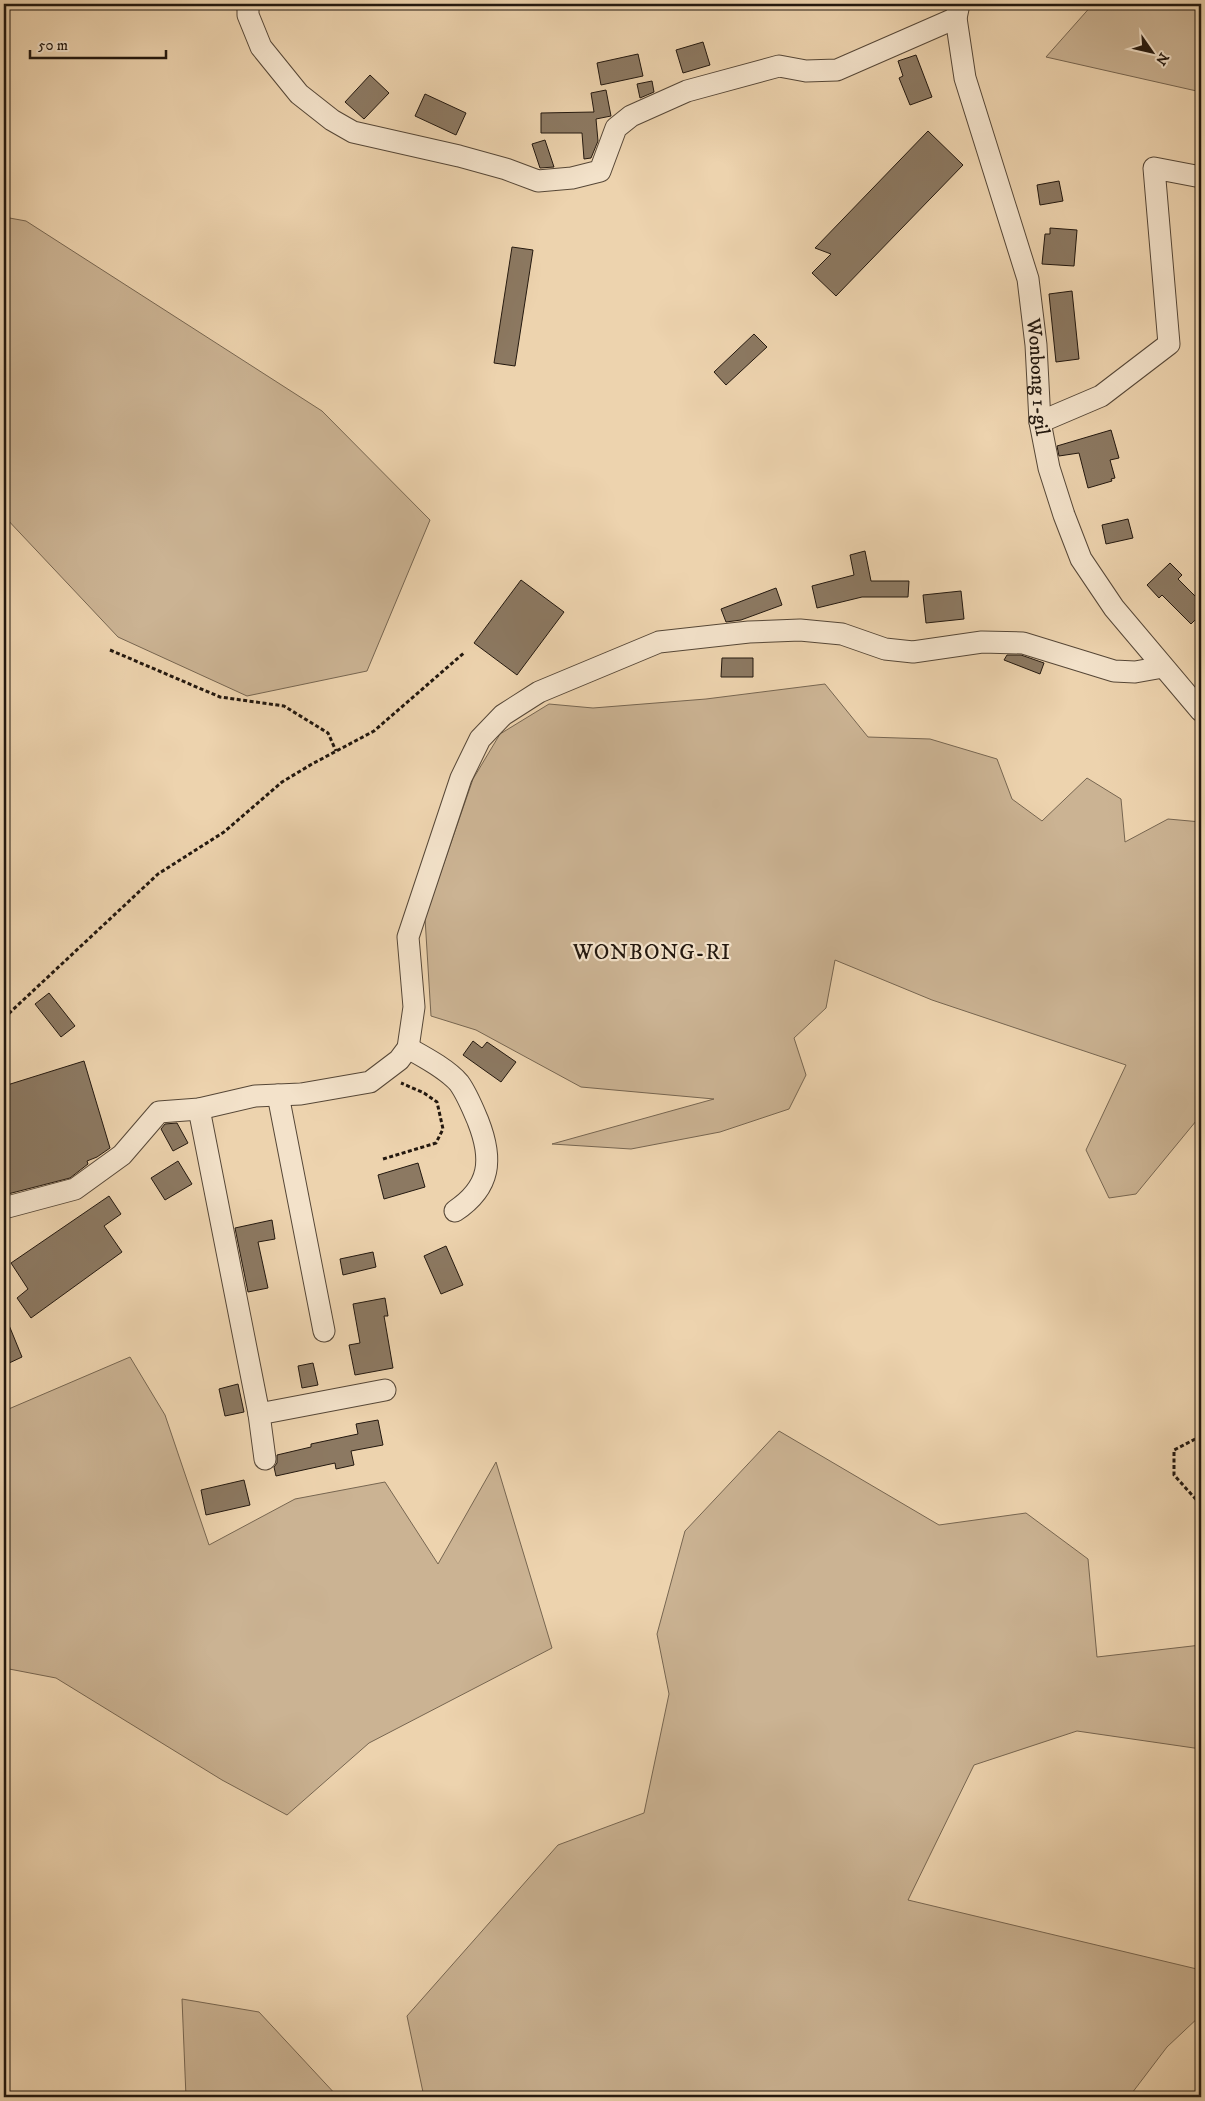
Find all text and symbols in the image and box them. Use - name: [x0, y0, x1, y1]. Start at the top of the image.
- scale bar: [30, 28, 166, 60]
- north arrow: [1128, 28, 1178, 78]
- text: 50 m: [38, 36, 68, 55]
- text: N: [1151, 49, 1173, 69]
- street label: Wonbong 1-gil: [1020, 316, 1055, 438]
- district label: WONBONG-RI: [572, 939, 731, 966]

